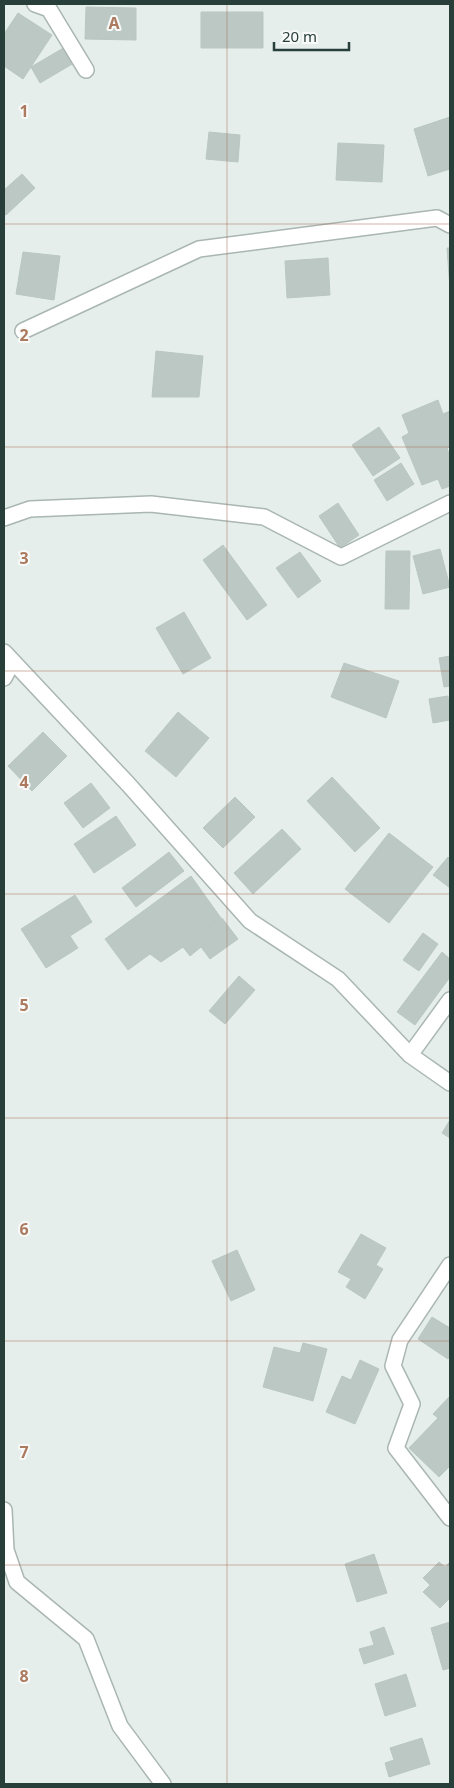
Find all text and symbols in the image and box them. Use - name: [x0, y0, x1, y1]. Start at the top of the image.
- text: A: [108, 12, 120, 34]
- scale bar: [274, 20, 349, 52]
- text: 20 m: [282, 26, 317, 46]
- text: 1: [19, 100, 29, 122]
- text: 2: [19, 324, 29, 346]
- text: 3: [19, 547, 29, 569]
- text: 4: [19, 771, 29, 793]
- text: 5: [19, 994, 29, 1016]
- text: 6: [19, 1218, 29, 1240]
- text: 7: [19, 1441, 29, 1463]
- text: 8: [19, 1665, 29, 1687]

